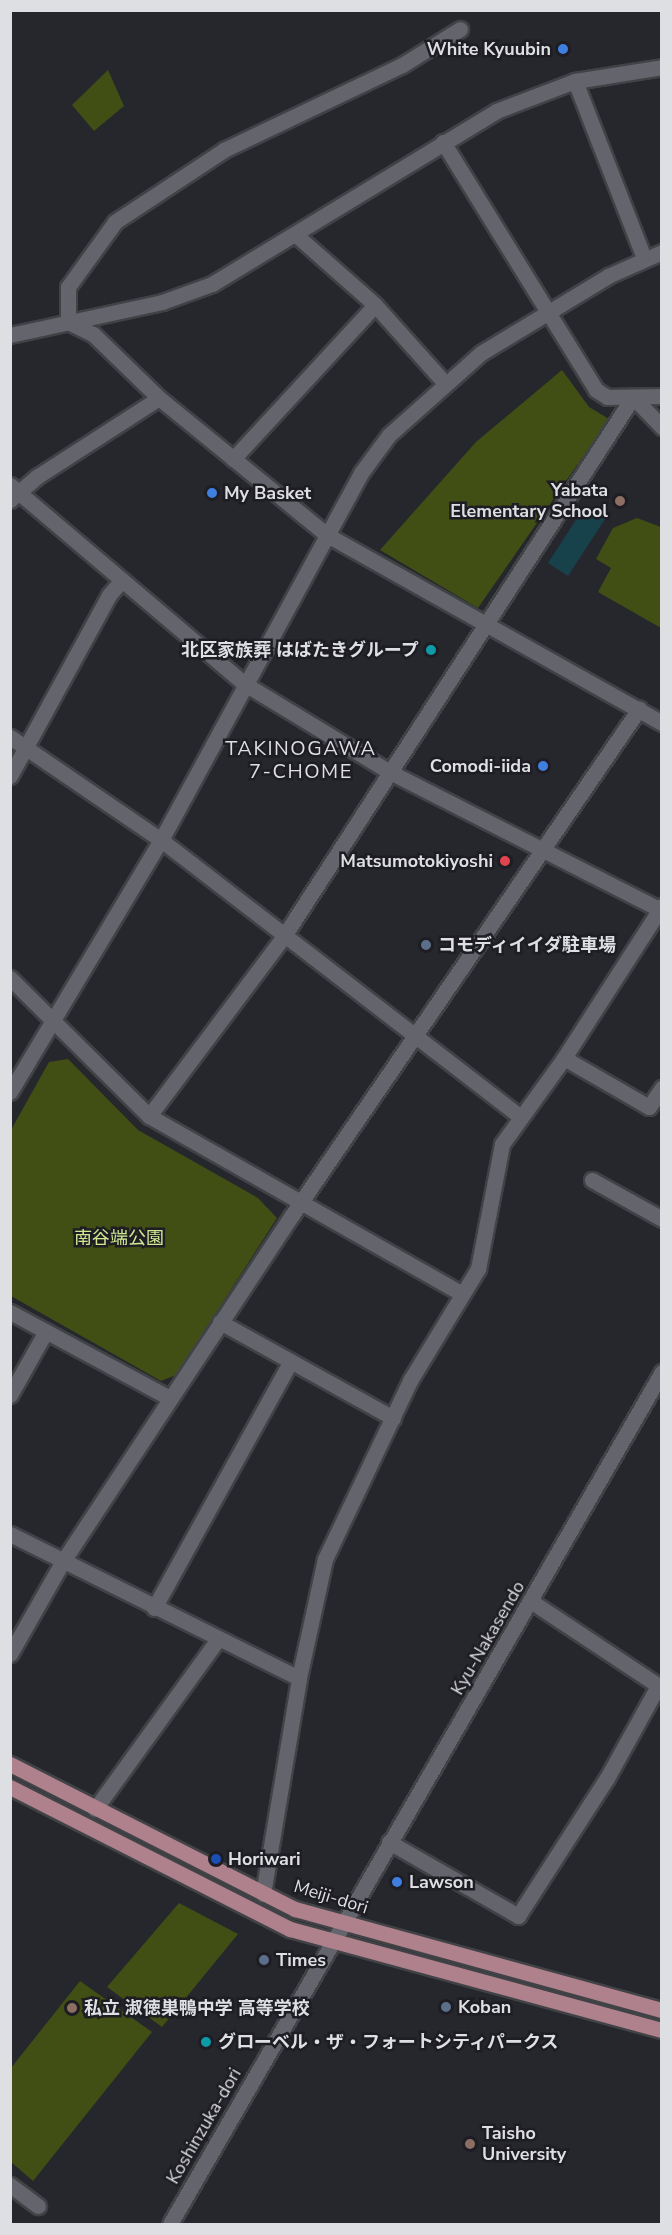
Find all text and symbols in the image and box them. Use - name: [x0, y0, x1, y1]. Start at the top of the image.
- place label: White Kyuubin: [427, 38, 551, 60]
- marker: White Kyuubin: [556, 42, 570, 56]
- place label: Yabata Elementary School: [450, 480, 608, 522]
- place label: My Basket: [224, 482, 311, 504]
- marker: My Basket: [205, 486, 219, 500]
- marker: Yabata Elementary School: [613, 494, 627, 508]
- place label: 北区家族葬 はばたきグループ: [180, 639, 419, 661]
- marker: 北区家族葬 はばたきグループ: [424, 643, 438, 657]
- district label: TAKINOGAWA 7-CHOME: [225, 737, 377, 784]
- place label: Comodi-iida: [430, 755, 531, 777]
- marker: Comodi-iida: [536, 759, 550, 773]
- place label: Matsumotokiyoshi: [340, 850, 493, 872]
- marker: Matsumotokiyoshi: [498, 854, 512, 868]
- place label: コモディイイダ駐車場: [438, 934, 618, 956]
- marker: コモディイイダ駐車場: [419, 938, 433, 952]
- park label: 南谷端公園: [74, 1227, 164, 1249]
- street label: Kyu-Nakasendo: [447, 1577, 529, 1699]
- place label: Horiwari: [228, 1848, 301, 1870]
- marker: Horiwari: [209, 1852, 223, 1866]
- place label: Lawson: [409, 1871, 474, 1893]
- street label: Meiji-dori: [291, 1875, 371, 1919]
- marker: Lawson: [390, 1875, 404, 1889]
- place label: Times: [276, 1949, 326, 1971]
- marker: Times: [257, 1953, 271, 1967]
- place label: Koban: [458, 1996, 511, 2018]
- place label: 私立 淑徳巣鴨中学 高等学校: [84, 1997, 310, 2019]
- marker: Koban: [439, 2000, 453, 2014]
- marker: 私立 淑徳巣鴨中学 高等学校: [65, 2001, 79, 2015]
- place label: グローベル・ザ・フォートシティパークス: [218, 2031, 560, 2053]
- marker: グローベル・ザ・フォートシティパークス: [199, 2035, 213, 2049]
- street label: Koshinzuka-dori: [162, 2064, 246, 2188]
- place label: Taisho University: [482, 2123, 566, 2166]
- marker: Taisho University: [463, 2137, 477, 2151]

